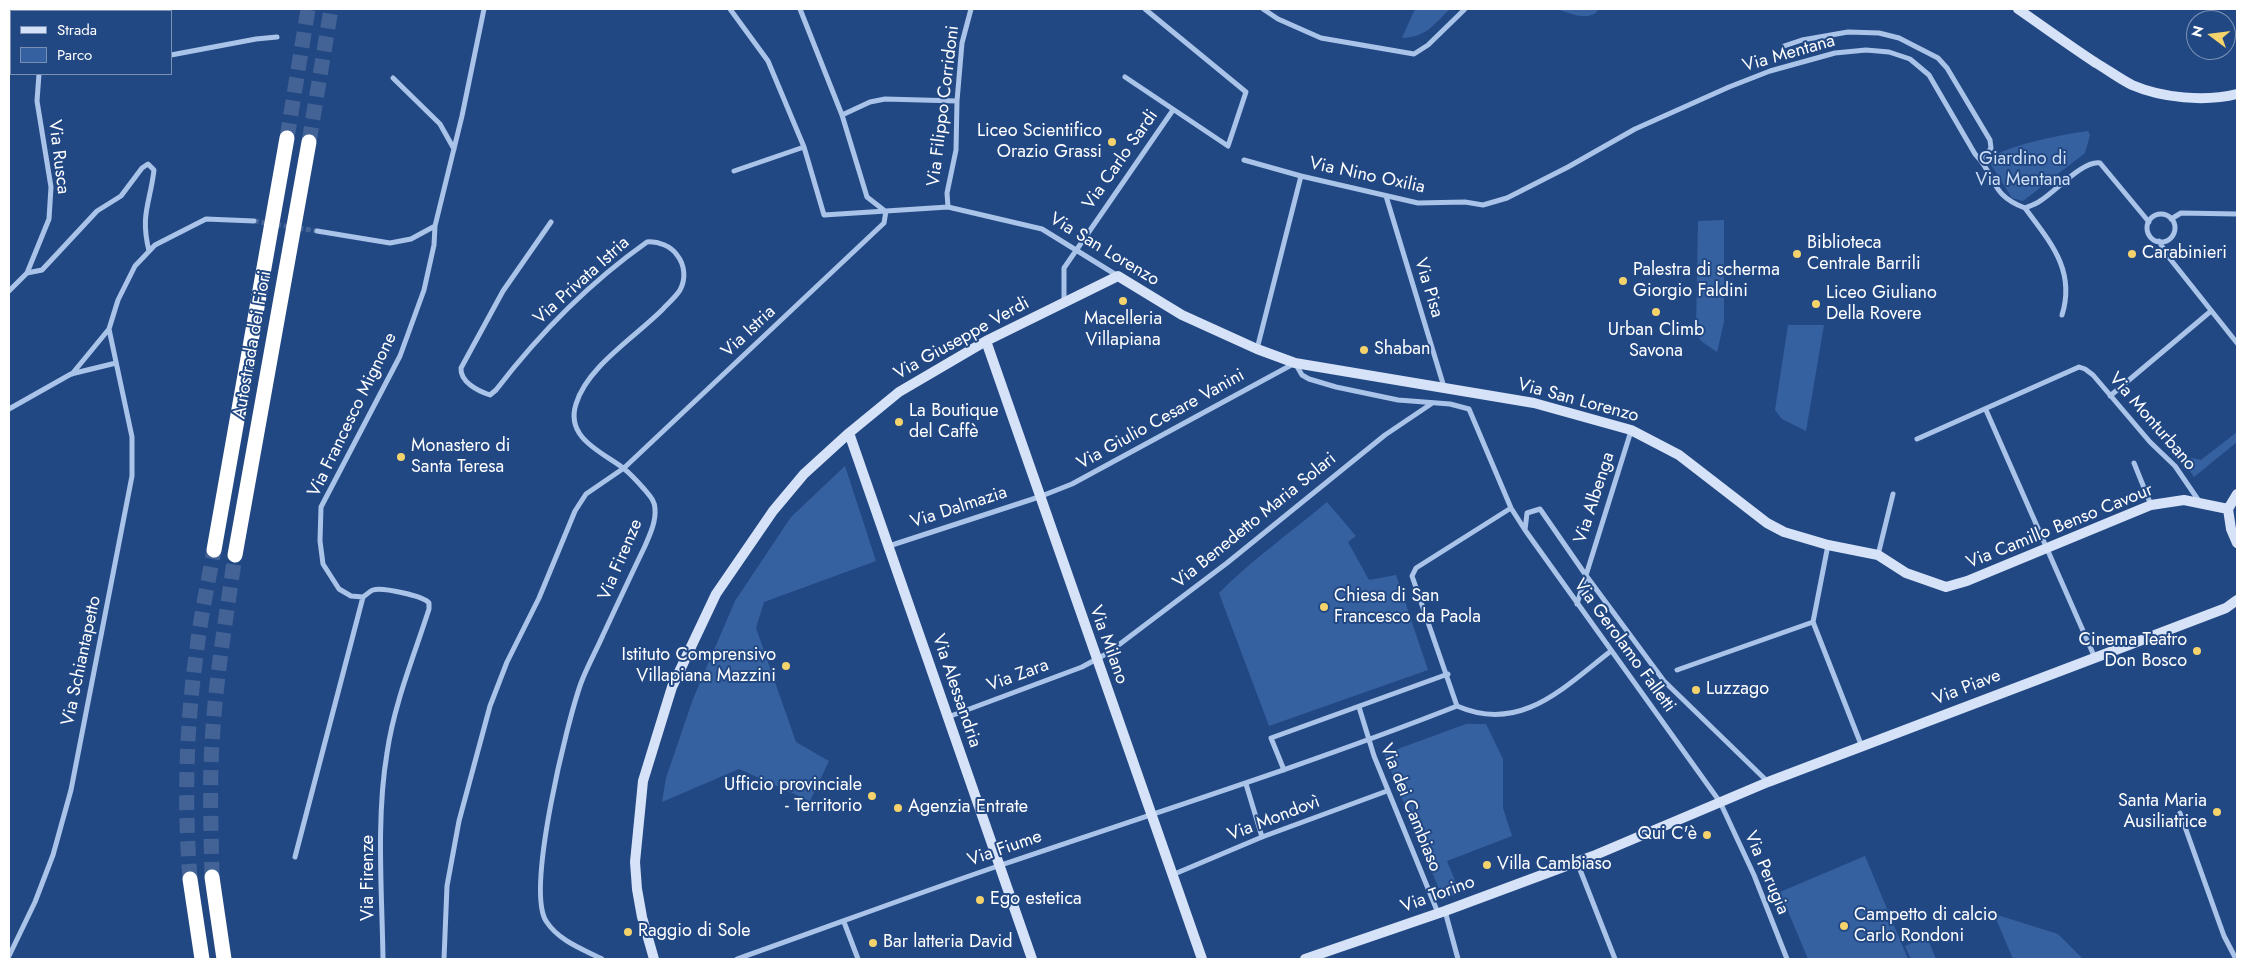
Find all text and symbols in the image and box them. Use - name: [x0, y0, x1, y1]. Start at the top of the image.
- legend: [10, 10, 172, 75]
- north arrow: [2186, 10, 2236, 60]
- text: Strada: [57, 19, 97, 41]
- text: N: [2186, 23, 2209, 39]
- street label: Via Filippo Corridoni: [923, 24, 965, 188]
- street label: Via Mentana: [1740, 31, 1838, 77]
- text: Parco: [57, 44, 92, 66]
- street label: Via Carlo Sardi: [1079, 106, 1163, 214]
- street label: Via Rusca: [43, 119, 73, 195]
- place label: Liceo Scientifico Orazio Grassi: [977, 121, 1102, 163]
- marker: Liceo Scientifico Orazio Grassi: [1106, 136, 1118, 148]
- park label: Giardino di Via Mentana: [1975, 149, 2071, 192]
- street label: Via Nino Oxilia: [1307, 153, 1427, 199]
- street label: Via San Lorenzo: [1045, 209, 1163, 291]
- street label: Via Privata Istria: [530, 232, 634, 330]
- place label: Biblioteca Centrale Barrili: [1807, 233, 1921, 276]
- place label: Carabinieri: [2142, 243, 2227, 265]
- marker: Biblioteca Centrale Barrili: [1791, 248, 1803, 260]
- marker: Carabinieri: [2126, 248, 2138, 260]
- street label: Via Pisa: [1409, 256, 1447, 320]
- place label: Palestra di scherma Giorgio Faldini: [1633, 260, 1780, 302]
- street label: Autostrada dei Fiori: [229, 269, 277, 421]
- marker: Palestra di scherma Giorgio Faldini: [1617, 275, 1629, 287]
- place label: Liceo Giuliano Della Rovere: [1826, 283, 1937, 326]
- street label: Via Giuseppe Verdi: [891, 293, 1033, 385]
- marker: Macelleria Villapiana: [1117, 295, 1129, 307]
- marker: Liceo Giuliano Della Rovere: [1810, 298, 1822, 310]
- street label: Via Istria: [717, 302, 781, 362]
- marker: Urban Climb Savona: [1650, 306, 1662, 318]
- place label: Macelleria Villapiana: [1084, 309, 1162, 352]
- place label: Urban Climb Savona: [1608, 320, 1704, 362]
- street label: Via Francesco Mignone: [304, 329, 402, 501]
- place label: Shaban: [1374, 339, 1430, 361]
- marker: Shaban: [1358, 344, 1370, 356]
- street label: Via Giulio Cesare Vanini: [1074, 365, 1248, 475]
- street label: Via Monturbano: [2104, 369, 2200, 475]
- street label: Via San Lorenzo: [1515, 374, 1641, 428]
- place label: La Boutique del Caffè: [909, 401, 998, 444]
- marker: La Boutique del Caffè: [893, 416, 905, 428]
- place label: Monastero di Santa Teresa: [411, 436, 510, 478]
- street label: Via Benedetto Maria Solari: [1169, 449, 1341, 593]
- street label: Via Albenga: [1570, 450, 1620, 546]
- marker: Monastero di Santa Teresa: [395, 451, 407, 463]
- street label: Via Camillo Benso Cavour: [1964, 480, 2156, 574]
- street label: Via Dalmazia: [908, 482, 1010, 534]
- street label: Via Firenze: [594, 516, 648, 604]
- street label: Via Gerolamo Falletti: [1568, 575, 1680, 717]
- place label: Chiesa di San Francesco da Paola: [1334, 586, 1481, 628]
- street label: Via Schiantapetto: [58, 594, 106, 728]
- marker: Chiesa di San Francesco da Paola: [1318, 601, 1330, 613]
- street label: Via Milano: [1084, 603, 1132, 687]
- place label: Cinema Teatro Don Bosco: [2079, 630, 2187, 672]
- street label: Via Alessandria: [927, 632, 985, 750]
- place label: Istituto Comprensivo Villapiana Mazzini: [622, 645, 776, 688]
- marker: Cinema Teatro Don Bosco: [2191, 645, 2203, 657]
- street label: Via Zara: [984, 655, 1052, 697]
- marker: Istituto Comprensivo Villapiana Mazzini: [780, 660, 792, 672]
- street label: Via Piave: [1930, 665, 2004, 711]
- place label: Luzzago: [1706, 679, 1769, 701]
- marker: Luzzago: [1690, 684, 1702, 696]
- street label: Via dei Cambiaso: [1375, 741, 1445, 875]
- place label: Ufficio provinciale - Territorio: [724, 775, 862, 818]
- marker: Ufficio provinciale - Territorio: [866, 790, 878, 802]
- place label: Santa Maria Ausiliatrice: [2118, 791, 2207, 834]
- street label: Via Mondovì: [1225, 792, 1323, 846]
- place label: Agenzia Entrate: [908, 797, 1028, 819]
- marker: Agenzia Entrate: [892, 802, 904, 814]
- marker: Santa Maria Ausiliatrice: [2211, 806, 2223, 818]
- place label: Qui C'è: [1637, 824, 1697, 846]
- street label: Via Fiume: [965, 826, 1045, 872]
- street label: Via Perugia: [1739, 828, 1793, 918]
- marker: Qui C'è: [1701, 829, 1713, 841]
- street label: Via Firenze: [358, 835, 380, 921]
- place label: Villa Cambiaso: [1497, 854, 1612, 876]
- marker: Villa Cambiaso: [1481, 859, 1493, 871]
- street label: Via Torino: [1398, 872, 1478, 918]
- place label: Ego estetica: [990, 889, 1082, 911]
- marker: Ego estetica: [974, 894, 986, 906]
- place label: Campetto di calcio Carlo Rondoni: [1854, 905, 1997, 948]
- marker: Campetto di calcio Carlo Rondoni: [1838, 920, 1850, 932]
- place label: Raggio di Sole: [638, 921, 751, 943]
- marker: Raggio di Sole: [622, 926, 634, 938]
- place label: Bar latteria David: [883, 932, 1013, 954]
- marker: Bar latteria David: [867, 937, 879, 949]

